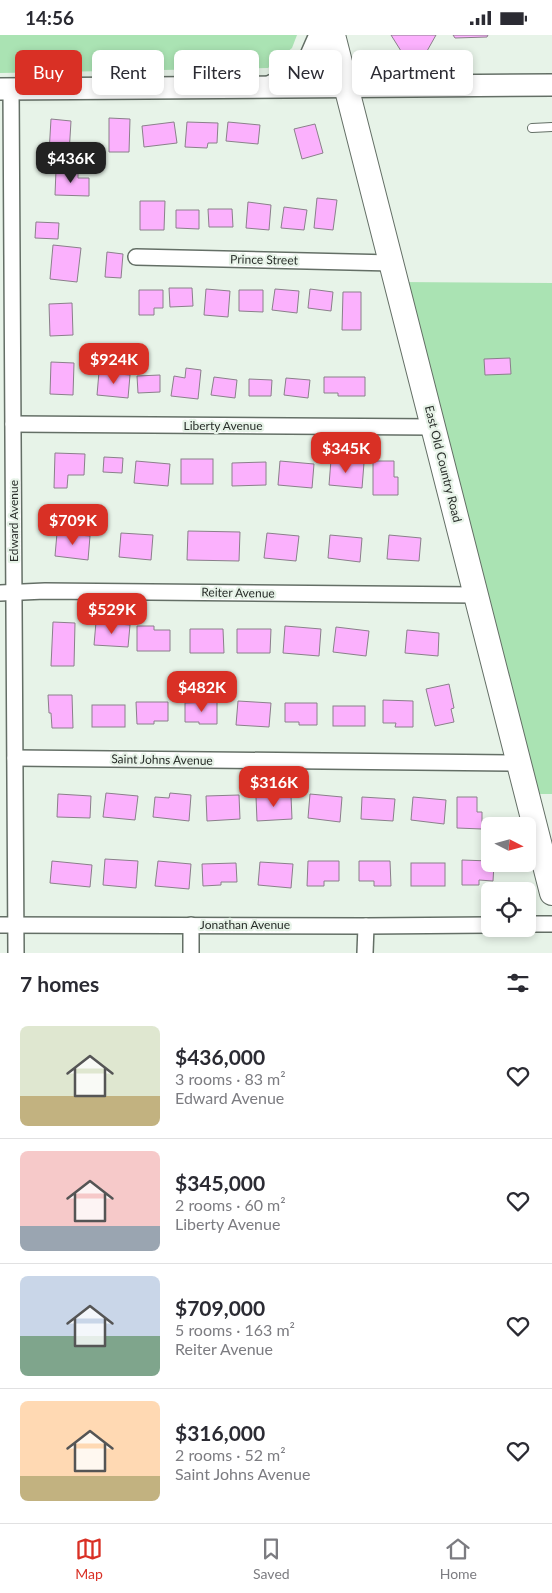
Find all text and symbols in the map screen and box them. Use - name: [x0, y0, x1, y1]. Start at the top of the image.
- text: 14:56: [25, 6, 74, 29]
- chip: Buy: [15, 50, 82, 95]
- chip: Rent: [92, 50, 164, 95]
- chip: Filters: [174, 50, 259, 95]
- chip: New: [269, 50, 342, 95]
- chip: Apartment: [352, 50, 473, 95]
- pin: $436K: [36, 141, 106, 184]
- text: $436K: [47, 148, 95, 167]
- street label: Prince Street: [230, 251, 299, 268]
- pin: $924K: [79, 343, 149, 385]
- text: $924K: [90, 349, 138, 368]
- street label: East Old Country Road: [422, 404, 465, 524]
- street label: Liberty Avenue: [183, 418, 263, 433]
- pin: $345K: [311, 431, 381, 474]
- text: $345K: [322, 438, 370, 457]
- street label: Edward Avenue: [6, 480, 21, 562]
- pin: $709K: [38, 503, 108, 546]
- text: $709K: [49, 510, 97, 529]
- street label: Reiter Avenue: [201, 584, 275, 601]
- pin: $529K: [77, 593, 147, 635]
- text: $529K: [88, 599, 136, 618]
- pin: $482K: [167, 671, 237, 713]
- text: $482K: [178, 677, 226, 696]
- street label: Saint Johns Avenue: [111, 751, 213, 768]
- pin: $316K: [239, 765, 309, 808]
- text: $316K: [250, 772, 298, 791]
- north arrow: [481, 817, 536, 873]
- map controls: [481, 817, 536, 937]
- button: locate: [481, 882, 536, 937]
- street label: Jonathan Avenue: [200, 917, 290, 932]
- icon: filters: [504, 969, 532, 997]
- text: 7 homes: [20, 971, 99, 996]
- text: $436,000: [175, 1044, 265, 1069]
- icon: home: [60, 1046, 120, 1106]
- icon: heart: [504, 1062, 532, 1090]
- text: 3 rooms · 83 m²: [175, 1069, 286, 1088]
- text: Edward Avenue: [175, 1088, 284, 1107]
- text: $345,000: [175, 1170, 265, 1195]
- icon: home: [60, 1171, 120, 1231]
- icon: heart: [504, 1187, 532, 1215]
- text: 2 rooms · 60 m²: [175, 1195, 286, 1214]
- text: Liberty Avenue: [175, 1214, 280, 1233]
- text: $709,000: [175, 1295, 265, 1320]
- icon: home: [60, 1296, 120, 1356]
- icon: heart: [504, 1312, 532, 1340]
- text: 5 rooms · 163 m²: [175, 1320, 295, 1339]
- text: Reiter Avenue: [175, 1339, 273, 1358]
- text: $316,000: [175, 1420, 265, 1445]
- icon: home: [60, 1421, 120, 1481]
- icon: heart: [504, 1437, 532, 1465]
- text: 2 rooms · 52 m²: [175, 1445, 286, 1464]
- text: Saint Johns Avenue: [175, 1464, 310, 1483]
- tab: Map: [75, 1535, 103, 1582]
- tab: Saved: [253, 1535, 290, 1582]
- tab: Home: [440, 1535, 477, 1582]

